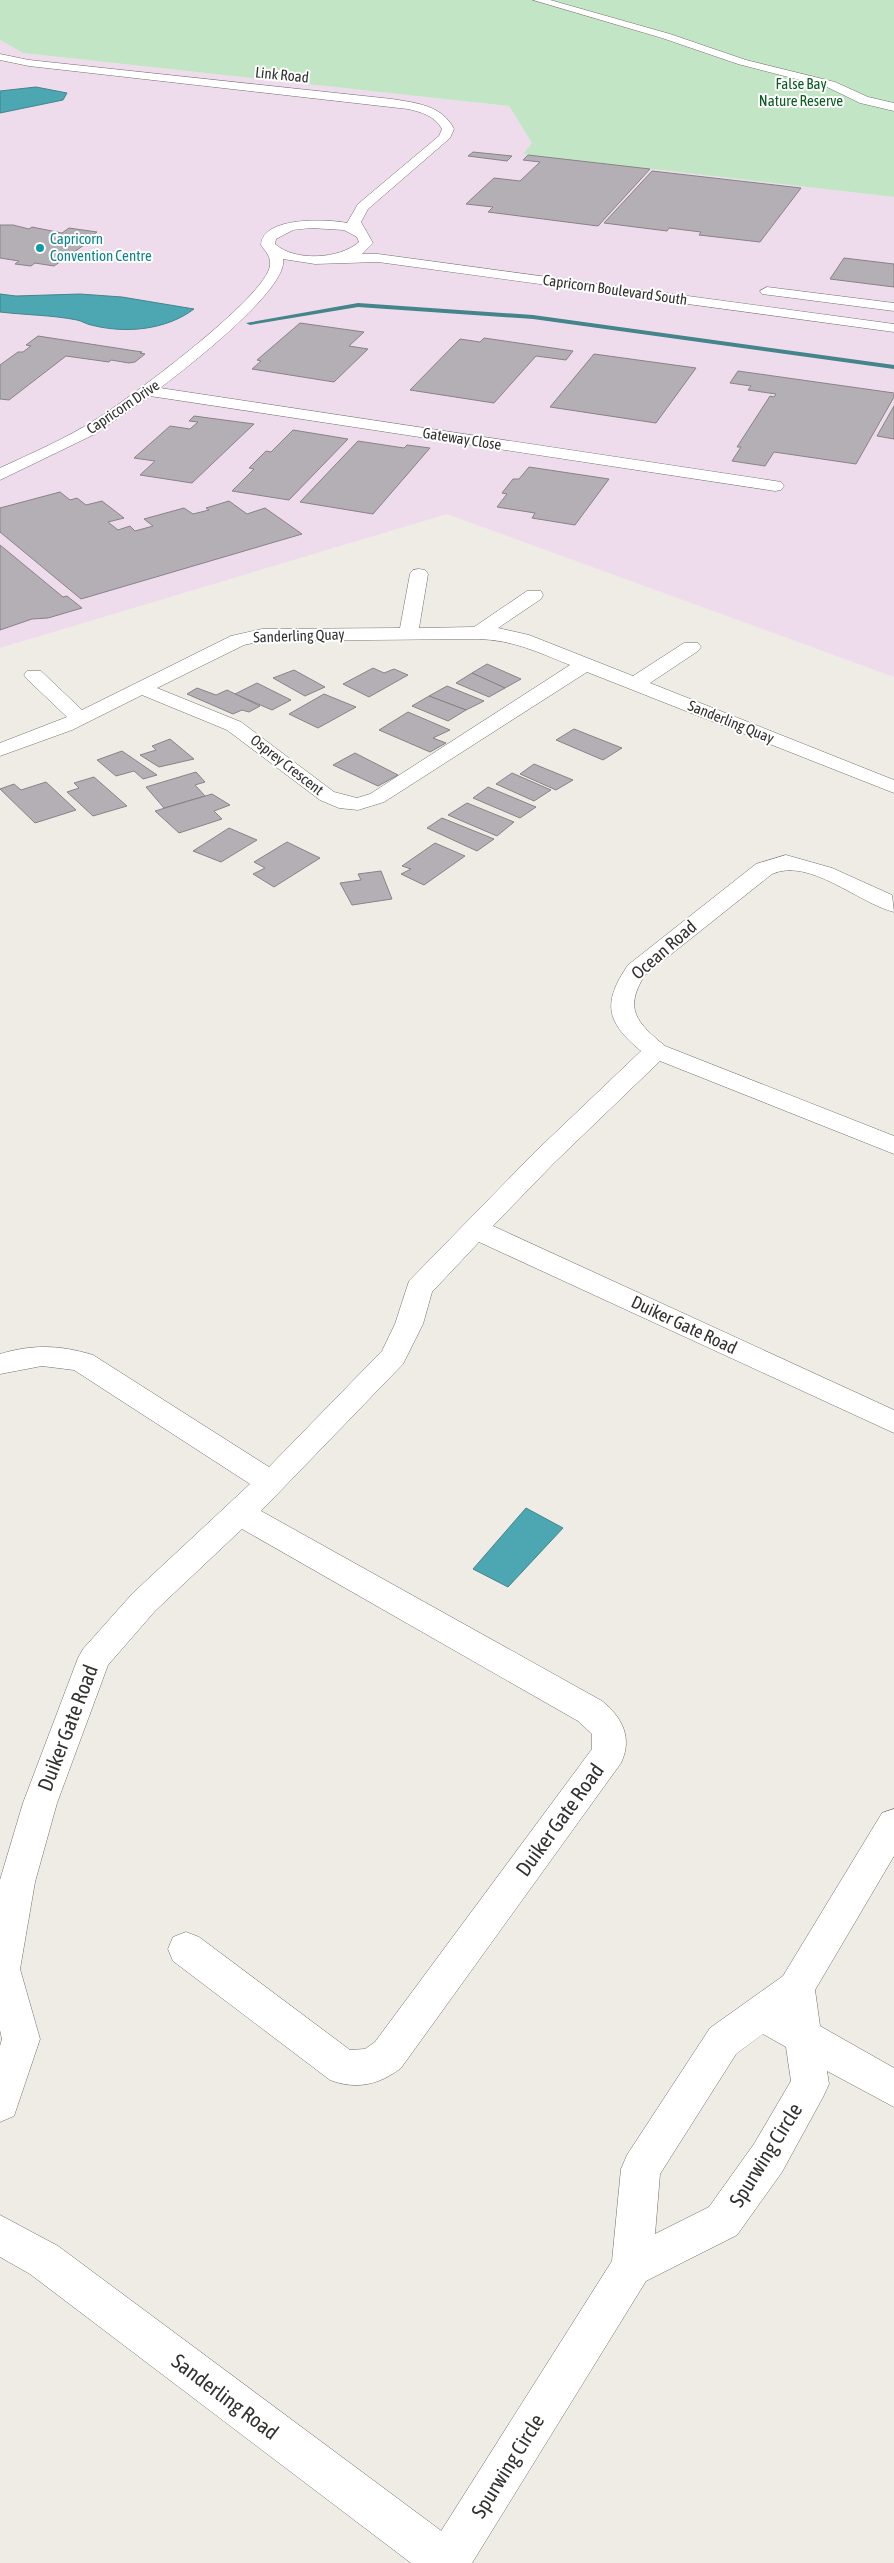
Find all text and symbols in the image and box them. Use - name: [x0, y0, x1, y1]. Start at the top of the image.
- street label: Link Road: [254, 63, 310, 86]
- park label: False Bay Nature Reserve: [759, 75, 843, 109]
- place label: Capricorn Convention Centre: [50, 230, 152, 264]
- marker: Capricorn Convention Centre: [34, 242, 46, 254]
- street label: Capricorn Boulevard South: [542, 271, 688, 308]
- street label: Capricorn Drive: [83, 376, 163, 437]
- street label: Gateway Close: [421, 424, 503, 453]
- street label: Sanderling Quay: [253, 625, 345, 646]
- street label: Sanderling Quay: [686, 697, 777, 747]
- street label: Osprey Crescent: [248, 731, 327, 798]
- street label: Ocean Road: [627, 916, 700, 984]
- street label: Duiker Gate Road: [628, 1291, 740, 1358]
- street label: Duiker Gate Road: [32, 1661, 102, 1794]
- street label: Duiker Gate Road: [510, 1758, 608, 1880]
- street label: Spurwing Circle: [724, 2098, 807, 2211]
- street label: Sanderling Road: [168, 2348, 284, 2444]
- street label: Spurwing Circle: [466, 2409, 549, 2522]

